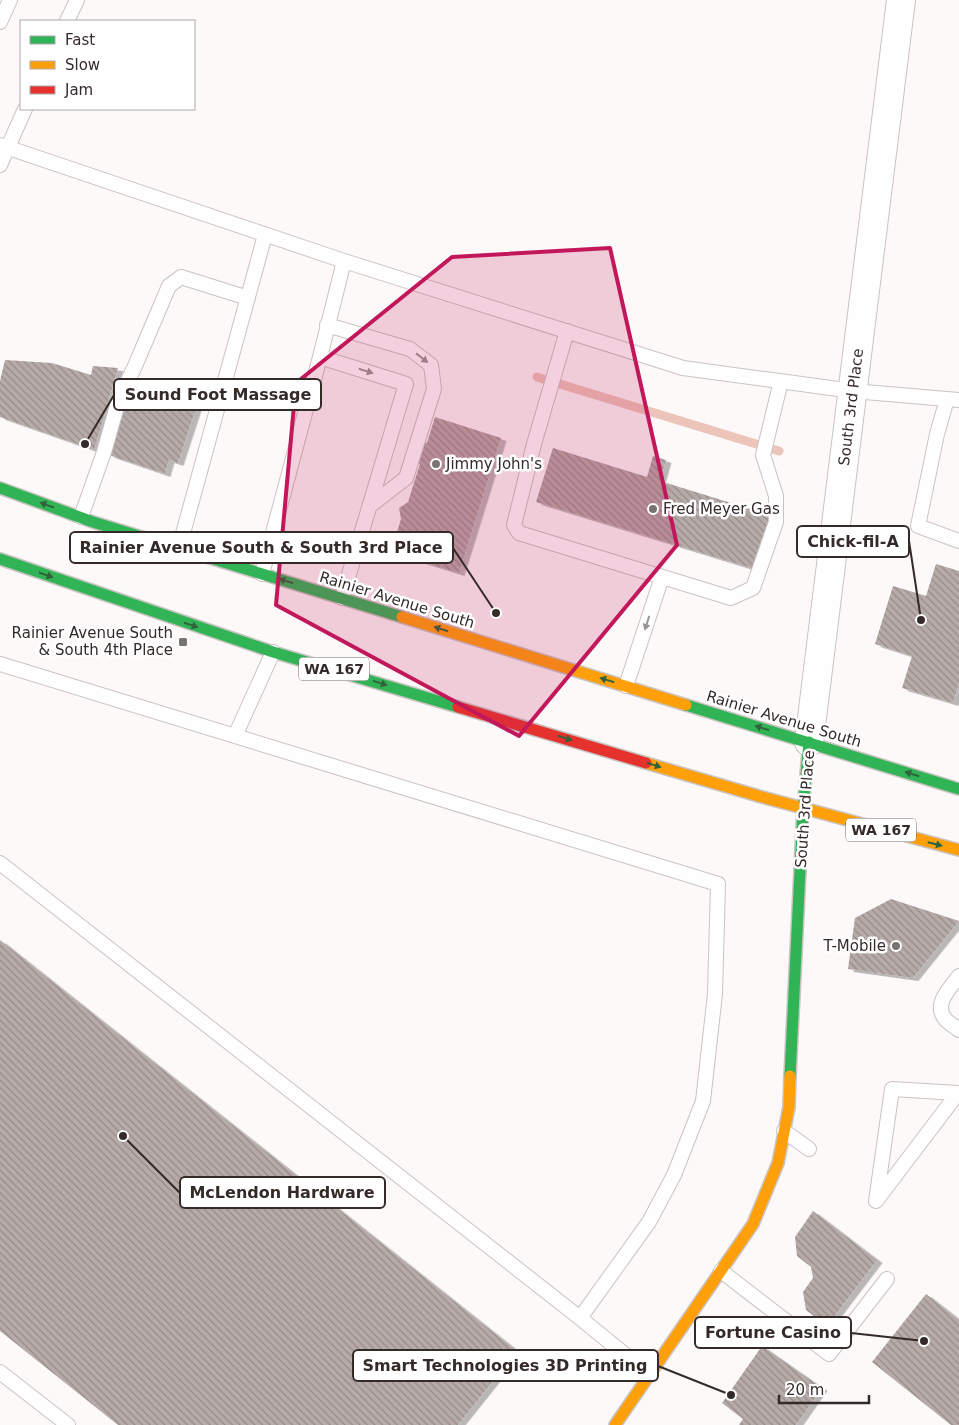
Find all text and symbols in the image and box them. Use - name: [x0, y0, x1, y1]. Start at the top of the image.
- legend: [20, 20, 195, 110]
- text: Fast: [65, 31, 95, 49]
- text: Slow: [65, 56, 100, 74]
- text: Jam: [64, 81, 93, 99]
- street label: South 3rd Place: [835, 347, 867, 467]
- one-way arrow: [415, 353, 428, 364]
- one-way arrow: [359, 368, 374, 376]
- callout: Sound Foot Massage: [114, 379, 321, 410]
- text: Sound Foot Massage: [125, 385, 311, 404]
- place label: Jimmy John's: [445, 455, 542, 473]
- marker: Jimmy John's: [430, 458, 442, 470]
- place label: Fred Meyer Gas: [663, 500, 780, 518]
- one-way arrow: [39, 501, 54, 509]
- marker: Fred Meyer Gas: [647, 503, 659, 515]
- callout: Chick-fil-A: [797, 526, 909, 557]
- callout: Rainier Avenue South & South 3rd Place: [70, 532, 453, 563]
- text: Chick-fil-A: [807, 532, 899, 551]
- text: Rainier Avenue South & South 3rd Place: [79, 538, 443, 557]
- street label: Rainier Avenue South: [317, 568, 477, 632]
- one-way arrow: [39, 571, 54, 579]
- one-way arrow: [278, 577, 293, 584]
- one-way arrow: [643, 615, 650, 630]
- one-way arrow: [183, 622, 198, 629]
- place label: Rainier Avenue South & South 4th Place: [12, 624, 173, 659]
- one-way arrow: [433, 624, 448, 632]
- marker: Rainier Avenue South & South 4th Place: [177, 636, 189, 648]
- road number: WA 167: [299, 658, 369, 681]
- one-way arrow: [600, 676, 615, 683]
- one-way arrow: [372, 679, 387, 687]
- street label: Rainier Avenue South: [704, 687, 864, 751]
- one-way arrow: [755, 724, 770, 731]
- one-way arrow: [558, 735, 573, 743]
- street label: South 3rd Place: [792, 750, 818, 868]
- one-way arrow: [647, 761, 662, 769]
- one-way arrow: [905, 770, 920, 778]
- road number: WA 167: [846, 818, 916, 842]
- one-way arrow: [928, 840, 943, 848]
- place label: T-Mobile: [823, 937, 886, 955]
- marker: T-Mobile: [890, 940, 902, 952]
- callout: McLendon Hardware: [180, 1177, 385, 1208]
- text: McLendon Hardware: [189, 1183, 375, 1202]
- callout: Fortune Casino: [695, 1317, 851, 1348]
- text: Fortune Casino: [705, 1323, 841, 1342]
- callout: Smart Technologies 3D Printing: [353, 1350, 658, 1381]
- text: Smart Technologies 3D Printing: [363, 1356, 647, 1375]
- scale bar: [779, 1372, 869, 1404]
- text: 20 m: [786, 1381, 824, 1399]

